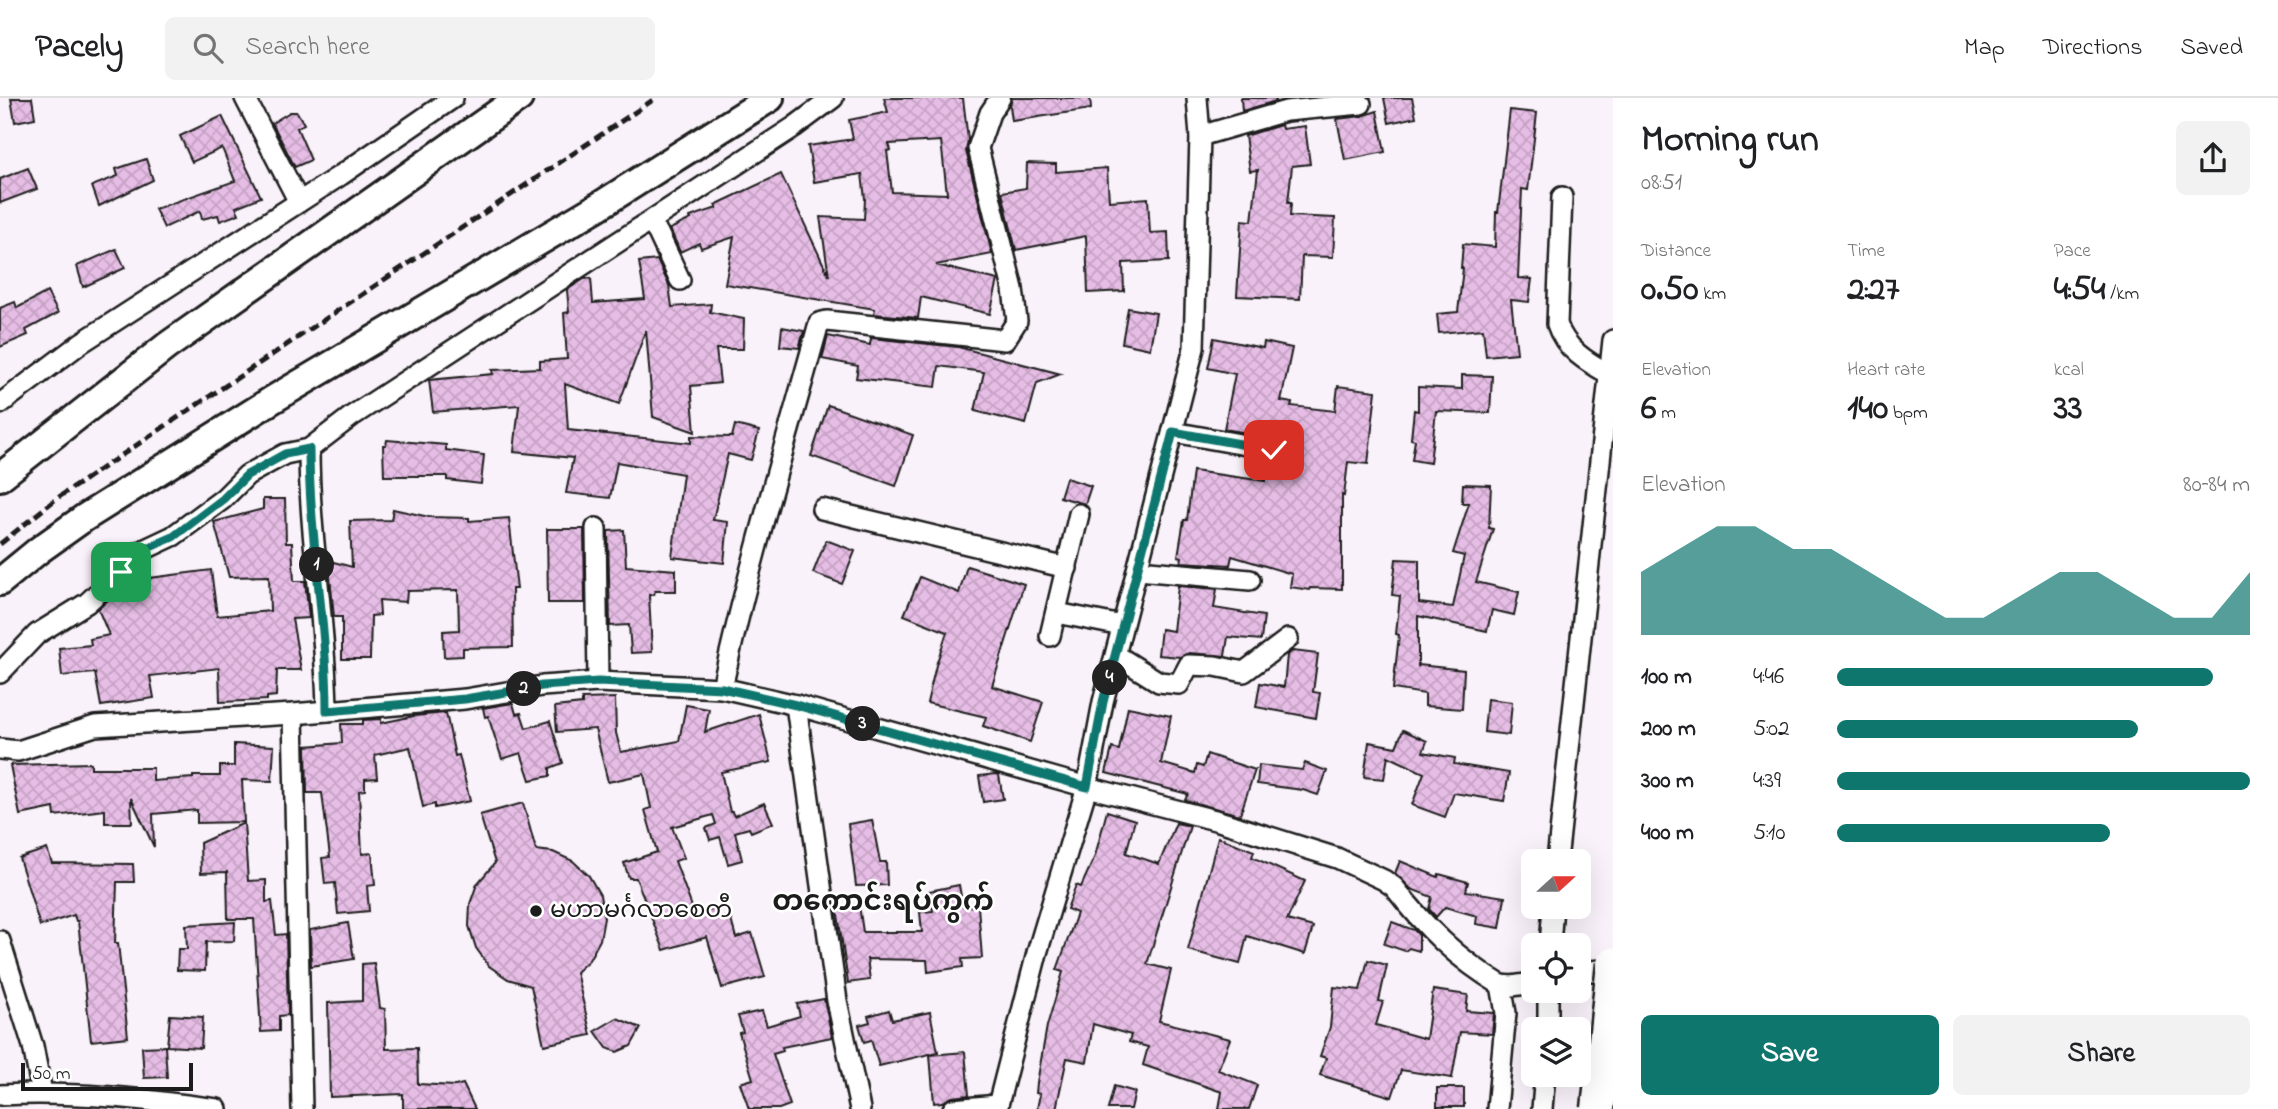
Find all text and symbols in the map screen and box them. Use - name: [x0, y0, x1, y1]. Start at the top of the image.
- search box: [165, 17, 655, 80]
- text: Pacely: [35, 24, 123, 72]
- icon: search: [189, 29, 227, 67]
- text: Search here: [245, 29, 370, 67]
- text: Map: [1964, 31, 2005, 66]
- text: Directions: [2043, 31, 2142, 66]
- text: Saved: [2180, 31, 2243, 66]
- text: Morning run: [1641, 113, 1819, 169]
- button: share: [2176, 121, 2250, 195]
- text: 08:51: [1641, 167, 1682, 200]
- text: Distance: [1641, 238, 1711, 265]
- text: Time: [1847, 238, 1885, 265]
- text: Pace: [2054, 238, 2091, 265]
- text: 0.50: [1641, 265, 1698, 316]
- text: 2:27: [1847, 265, 1900, 316]
- text: 4:54: [2054, 265, 2106, 316]
- text: km: [1698, 281, 1726, 308]
- text: /km: [2106, 281, 2139, 308]
- text: Elevation: [1641, 357, 1711, 384]
- text: Heart rate: [1847, 357, 1925, 384]
- text: kcal: [2054, 357, 2084, 384]
- text: 6: [1641, 384, 1656, 435]
- text: 140: [1847, 384, 1888, 435]
- text: 33: [2054, 384, 2083, 435]
- text: m: [1656, 400, 1676, 427]
- text: bpm: [1888, 400, 1928, 427]
- pin: [1244, 420, 1304, 480]
- icon: check: [1255, 431, 1293, 469]
- text: Elevation: [1641, 469, 1726, 502]
- text: 80–84 m: [2183, 469, 2250, 502]
- pin: [91, 542, 151, 602]
- pin: 1: [300, 547, 334, 582]
- text: 1: [313, 551, 320, 578]
- icon: arrive: [102, 553, 140, 591]
- pin: 4: [1092, 660, 1128, 696]
- text: 100 m: [1641, 661, 1692, 694]
- text: 4:46: [1753, 661, 1784, 694]
- text: 4: [1106, 664, 1113, 691]
- pin: 2: [506, 672, 542, 706]
- text: 2: [519, 675, 528, 702]
- pin: 3: [846, 706, 880, 742]
- text: 3: [859, 710, 866, 737]
- text: 200 m: [1641, 713, 1696, 746]
- text: 5:02: [1753, 713, 1789, 746]
- text: 300 m: [1641, 765, 1694, 798]
- text: 4:39: [1753, 765, 1781, 798]
- text: 400 m: [1641, 817, 1694, 850]
- text: 5:10: [1753, 817, 1785, 850]
- north arrow: [1521, 849, 1591, 919]
- map controls: [1521, 849, 1591, 1087]
- district label: တကောင်းရပ်ကွက်: [772, 881, 994, 924]
- place label: မဟာမင်္ဂလာစေတီ: [550, 893, 732, 929]
- marker: မဟာမင်္ဂလာစေတီ: [528, 903, 544, 919]
- button: locate: [1521, 933, 1591, 1003]
- button: Save: [1641, 1015, 1939, 1095]
- button: Share: [1953, 1015, 2250, 1095]
- button: layers: [1521, 1017, 1591, 1087]
- scale bar: [21, 1060, 192, 1092]
- text: 50 m: [32, 1061, 71, 1088]

